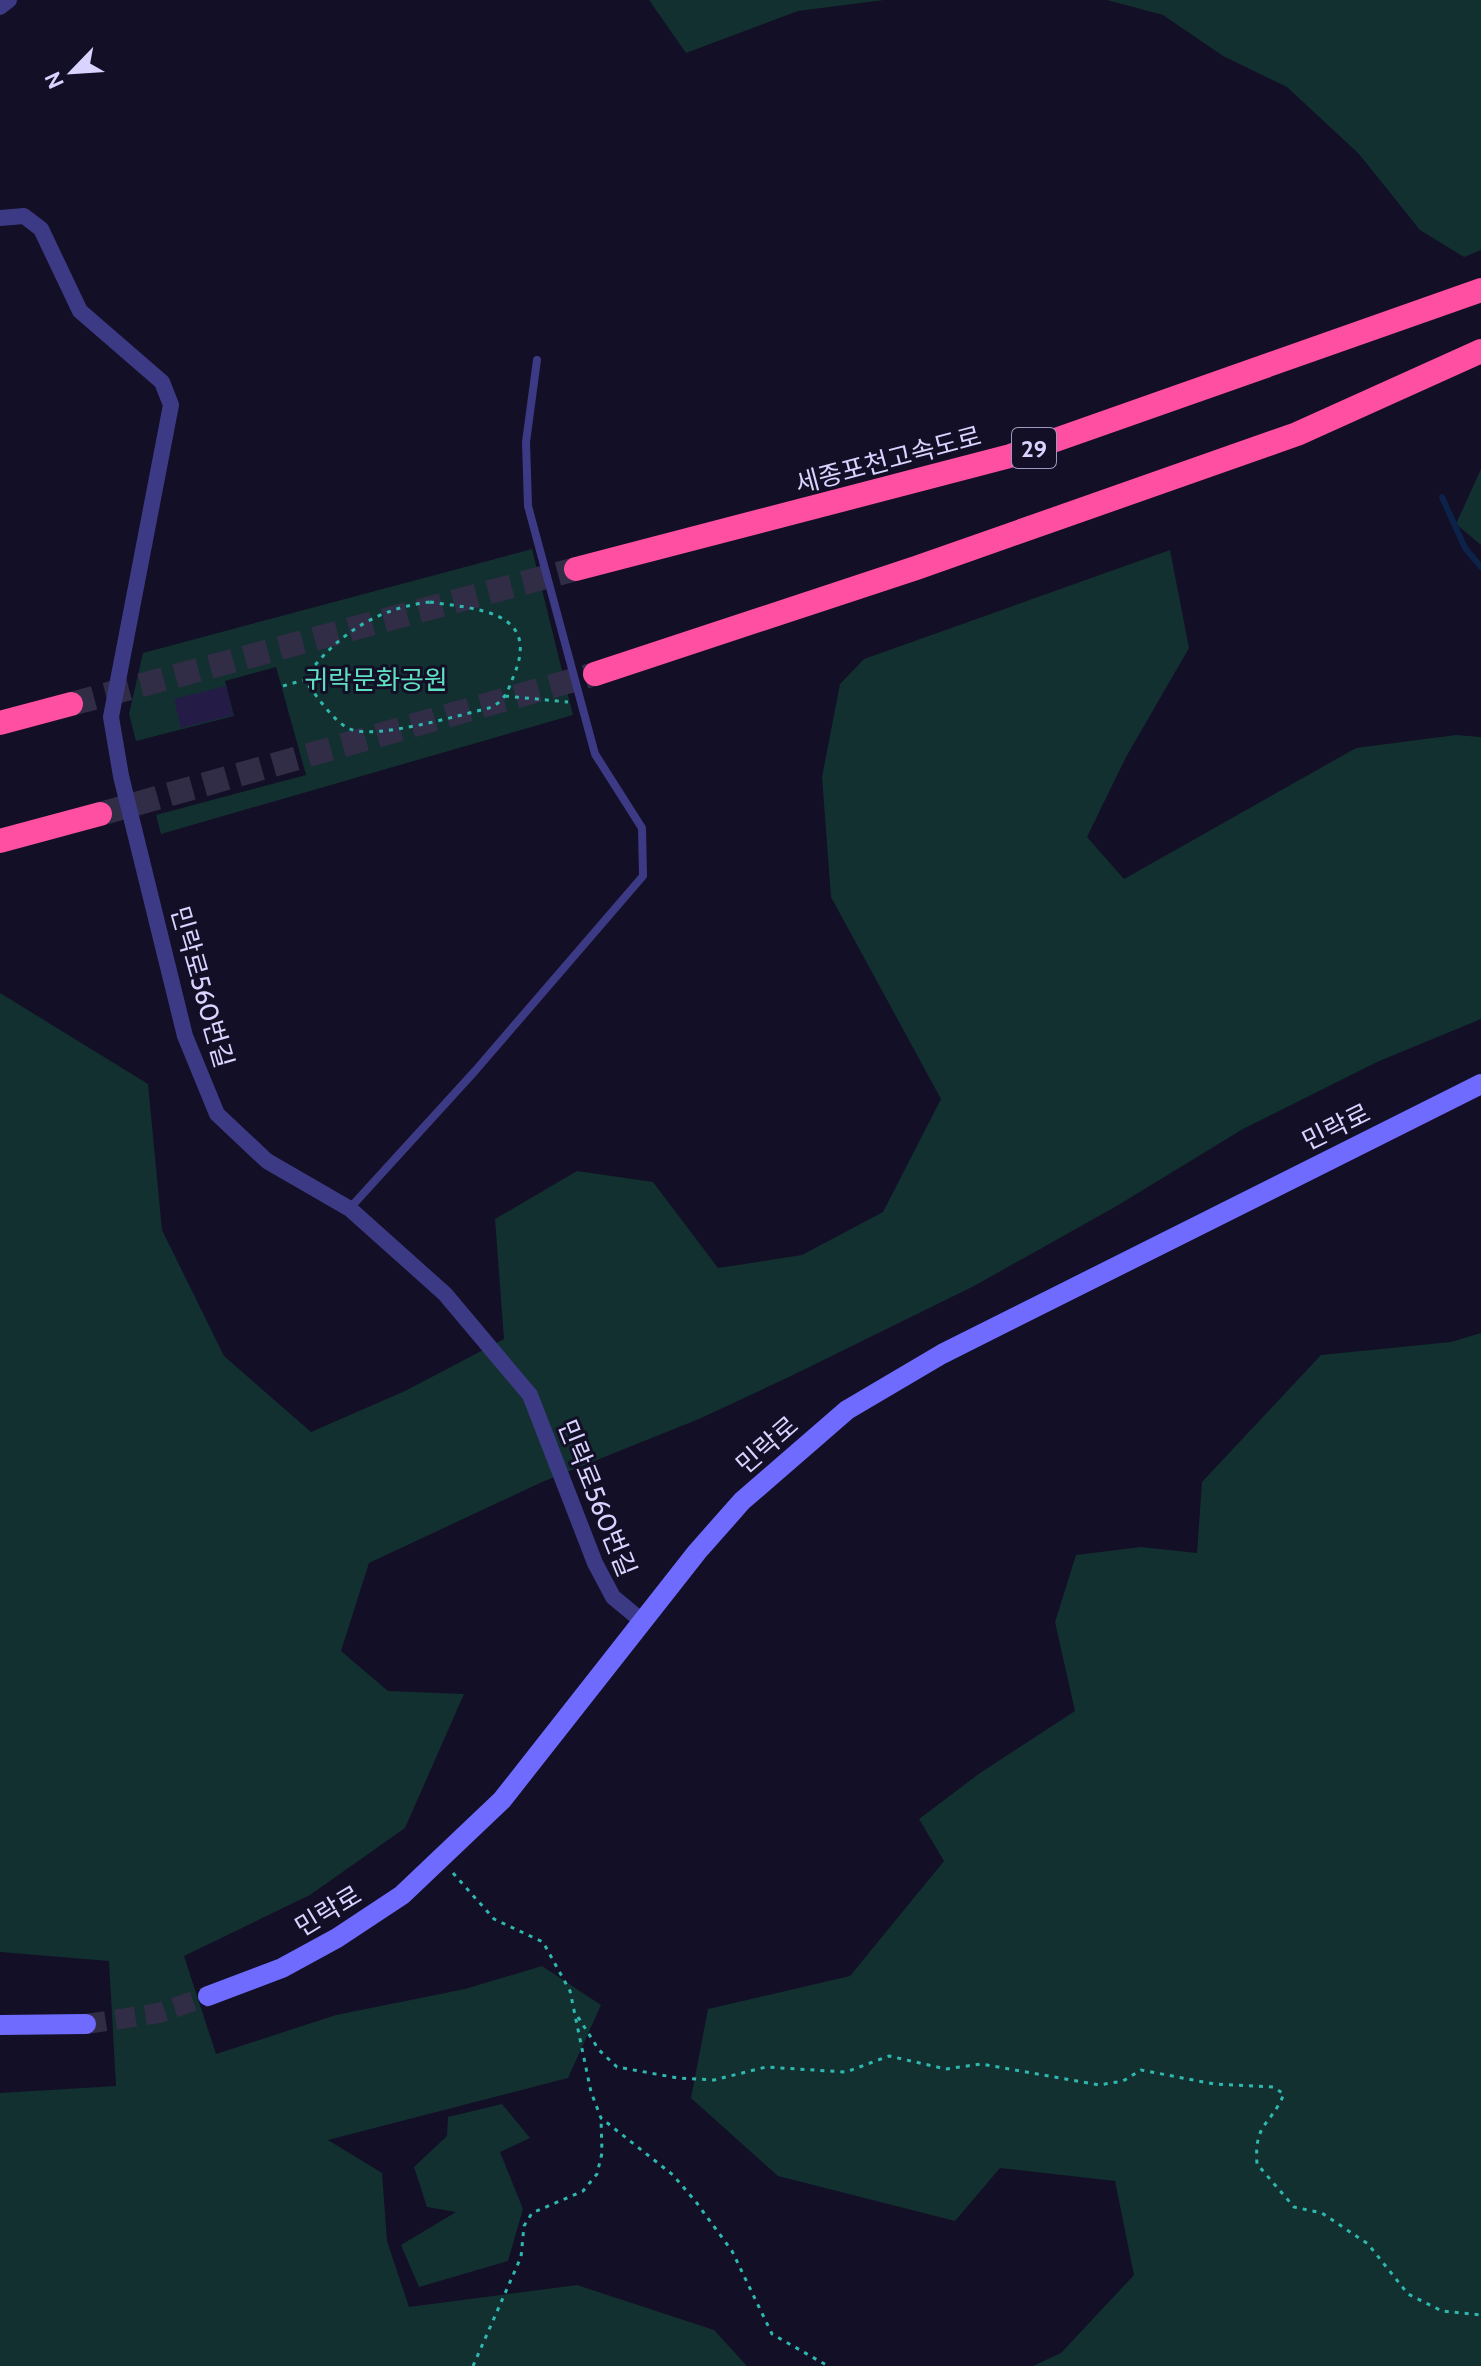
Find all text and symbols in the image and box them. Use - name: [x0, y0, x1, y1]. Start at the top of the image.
- north arrow: [32, 32, 112, 112]
- text: N: [39, 67, 70, 93]
- street label: 세종포천고속도로: [791, 420, 985, 500]
- road number: 29: [1012, 428, 1056, 468]
- park label: 귀락문화공원: [304, 664, 448, 696]
- street label: 민락로560번길: [164, 903, 240, 1071]
- street label: 민락로: [1297, 1097, 1375, 1157]
- street label: 민락로: [729, 1409, 805, 1481]
- street label: 민락로560번길: [551, 1415, 643, 1581]
- street label: 민락로: [289, 1879, 367, 1943]

